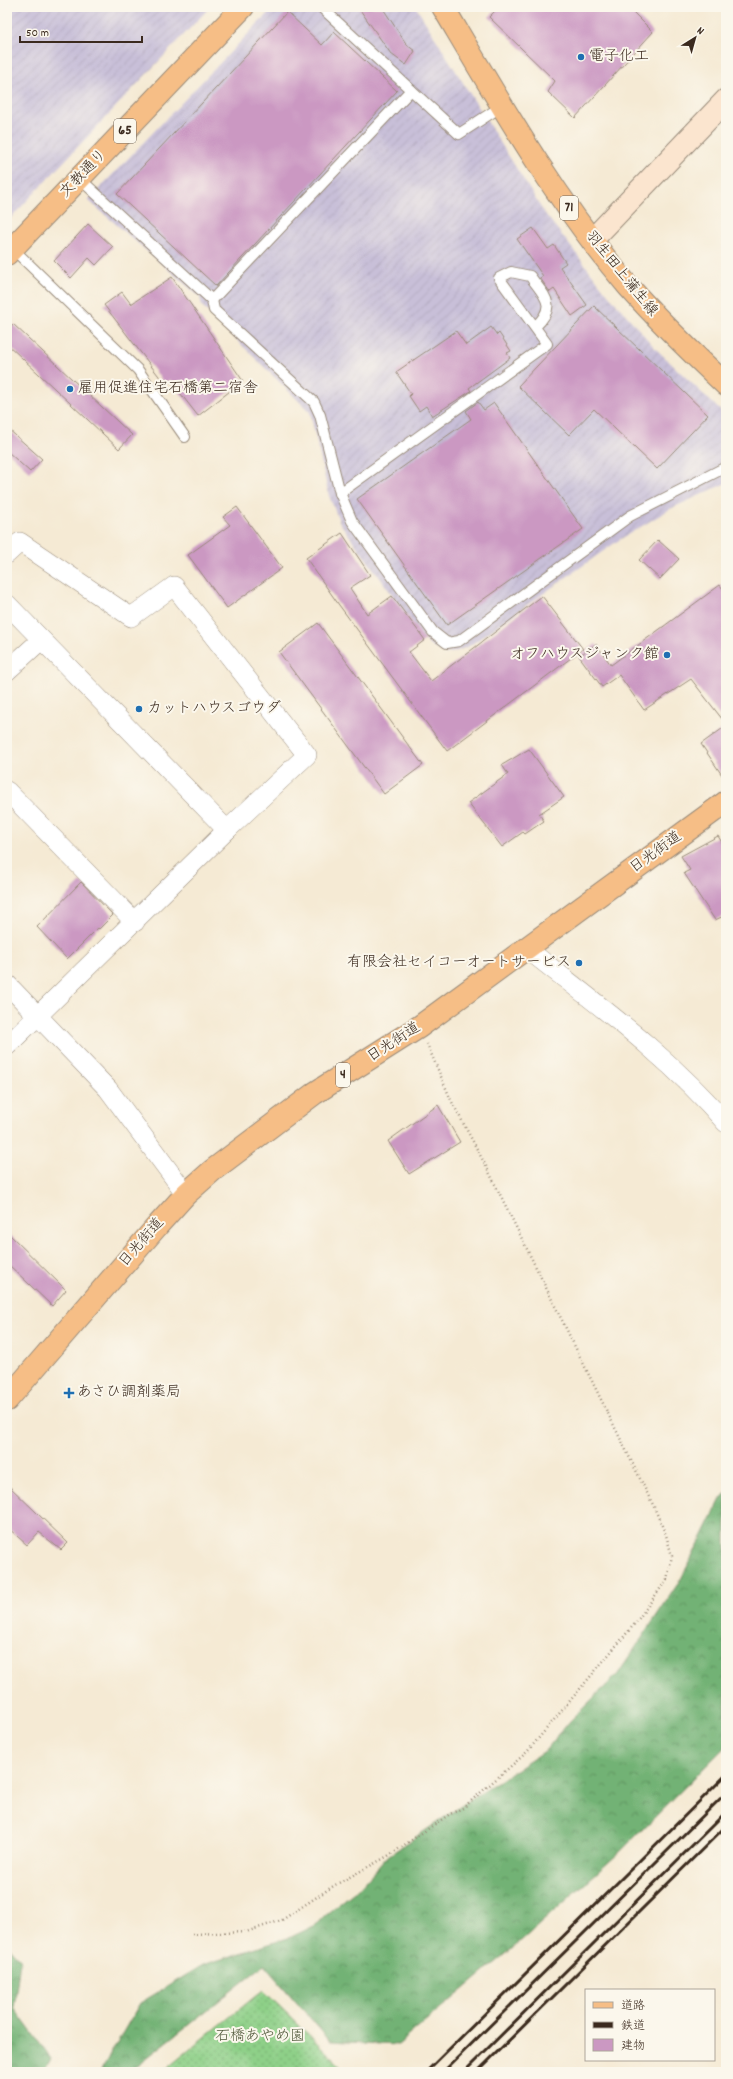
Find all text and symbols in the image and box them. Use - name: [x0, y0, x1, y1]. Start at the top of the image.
- scale bar: [20, 18, 142, 44]
- north arrow: [675, 18, 715, 58]
- text: N: [693, 24, 707, 40]
- text: 50 m: [26, 25, 49, 42]
- place label: 電子化工: [589, 46, 649, 68]
- marker: 電子化工: [576, 52, 586, 62]
- road number: 65: [114, 119, 136, 143]
- street label: 文教通り: [55, 145, 113, 203]
- road number: 71: [560, 196, 578, 220]
- street label: 羽生田上蒲生線: [579, 226, 663, 322]
- place label: 雇用促進住宅石橋第二宿舎: [78, 378, 258, 400]
- marker: 雇用促進住宅石橋第二宿舎: [65, 384, 75, 394]
- place label: オフハウスジャンク館: [510, 644, 659, 666]
- marker: オフハウスジャンク館: [662, 650, 672, 660]
- place label: カットハウスゴウダ: [147, 698, 281, 720]
- marker: カットハウスゴウダ: [134, 704, 144, 714]
- street label: 日光街道: [625, 826, 687, 880]
- place label: 有限会社セイコーオートサービス: [347, 952, 571, 974]
- marker: 有限会社セイコーオートサービス: [574, 958, 584, 968]
- street label: 日光街道: [363, 1017, 425, 1069]
- road number: 4: [336, 1063, 350, 1087]
- street label: 日光街道: [114, 1213, 170, 1273]
- place label: あさひ調剤薬局: [77, 1382, 181, 1404]
- marker: あさひ調剤薬局: [64, 1388, 74, 1398]
- legend: [585, 1989, 715, 2061]
- text: 道路: [621, 1998, 645, 2015]
- text: 鉄道: [621, 2018, 645, 2035]
- park label: 石橋あやめ園: [215, 2026, 305, 2048]
- text: 建物: [621, 2038, 645, 2055]

